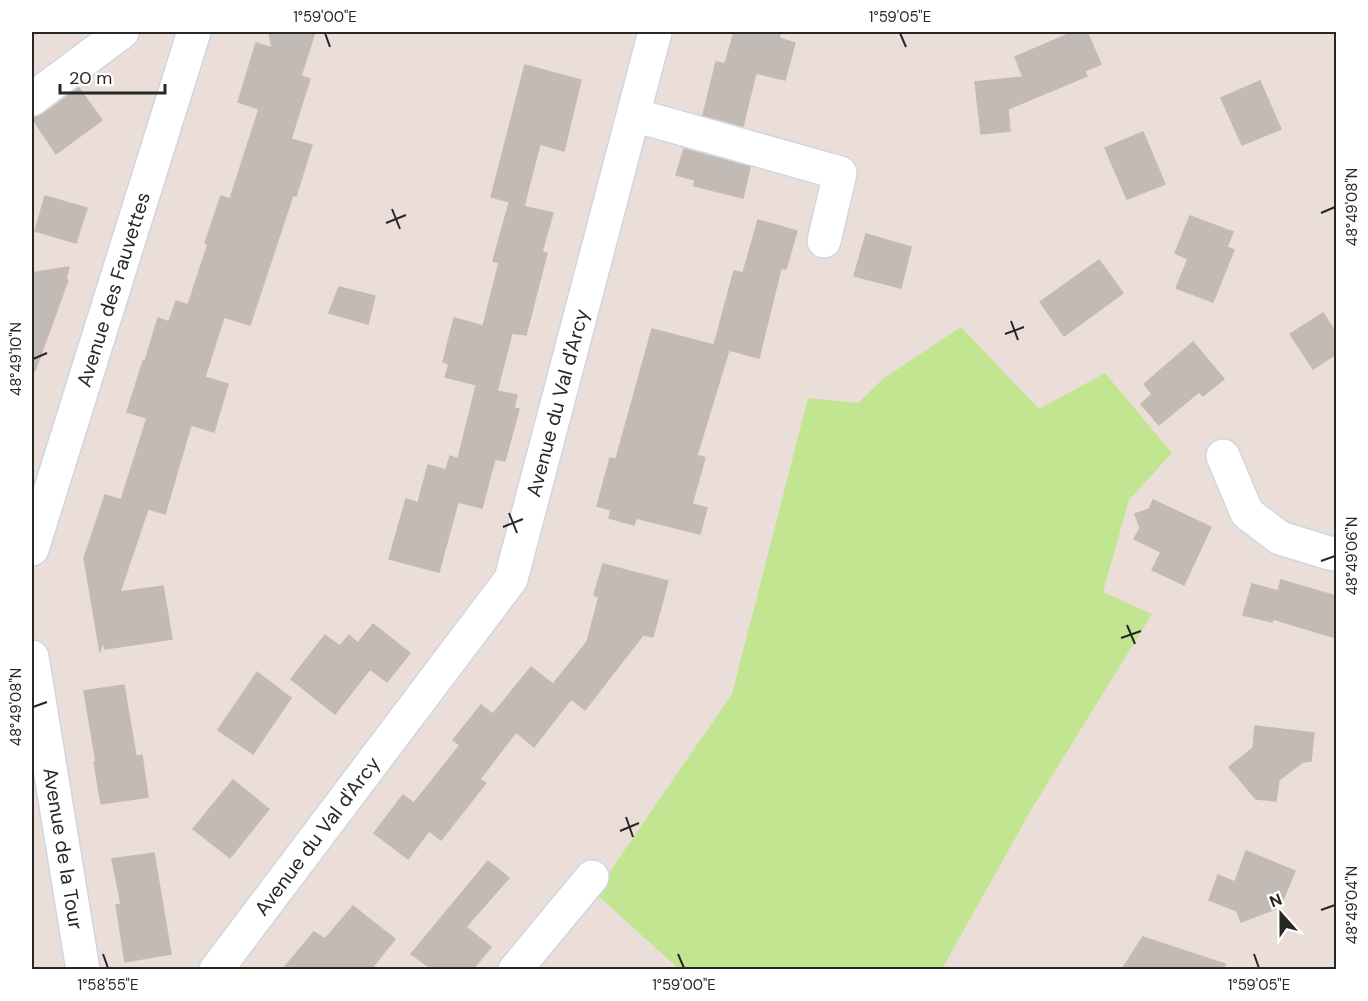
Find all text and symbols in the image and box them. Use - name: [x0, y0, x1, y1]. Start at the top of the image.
- text: 1°59'00"E: [293, 7, 357, 27]
- text: 1°59'05"E: [869, 7, 931, 27]
- scale bar: [60, 57, 165, 95]
- text: 20 m: [69, 66, 112, 90]
- text: 48°49'08"N: [1342, 168, 1362, 246]
- street label: Avenue des Fauvettes: [71, 189, 156, 390]
- street label: Avenue du Val d'Arcy: [520, 306, 595, 499]
- text: 48°49'10"N: [6, 322, 26, 396]
- text: 48°49'06"N: [1342, 517, 1362, 595]
- text: 48°49'08"N: [6, 668, 26, 746]
- street label: Avenue du Val d'Arcy: [249, 751, 386, 921]
- street label: Avenue de la Tour: [37, 766, 89, 931]
- text: 48°49'04"N: [1342, 866, 1362, 944]
- north arrow: [1251, 884, 1311, 944]
- text: N: [1267, 889, 1285, 912]
- text: 1°58'55"E: [78, 975, 138, 995]
- text: 1°59'00"E: [652, 975, 716, 995]
- text: 1°59'05"E: [1228, 975, 1290, 995]

